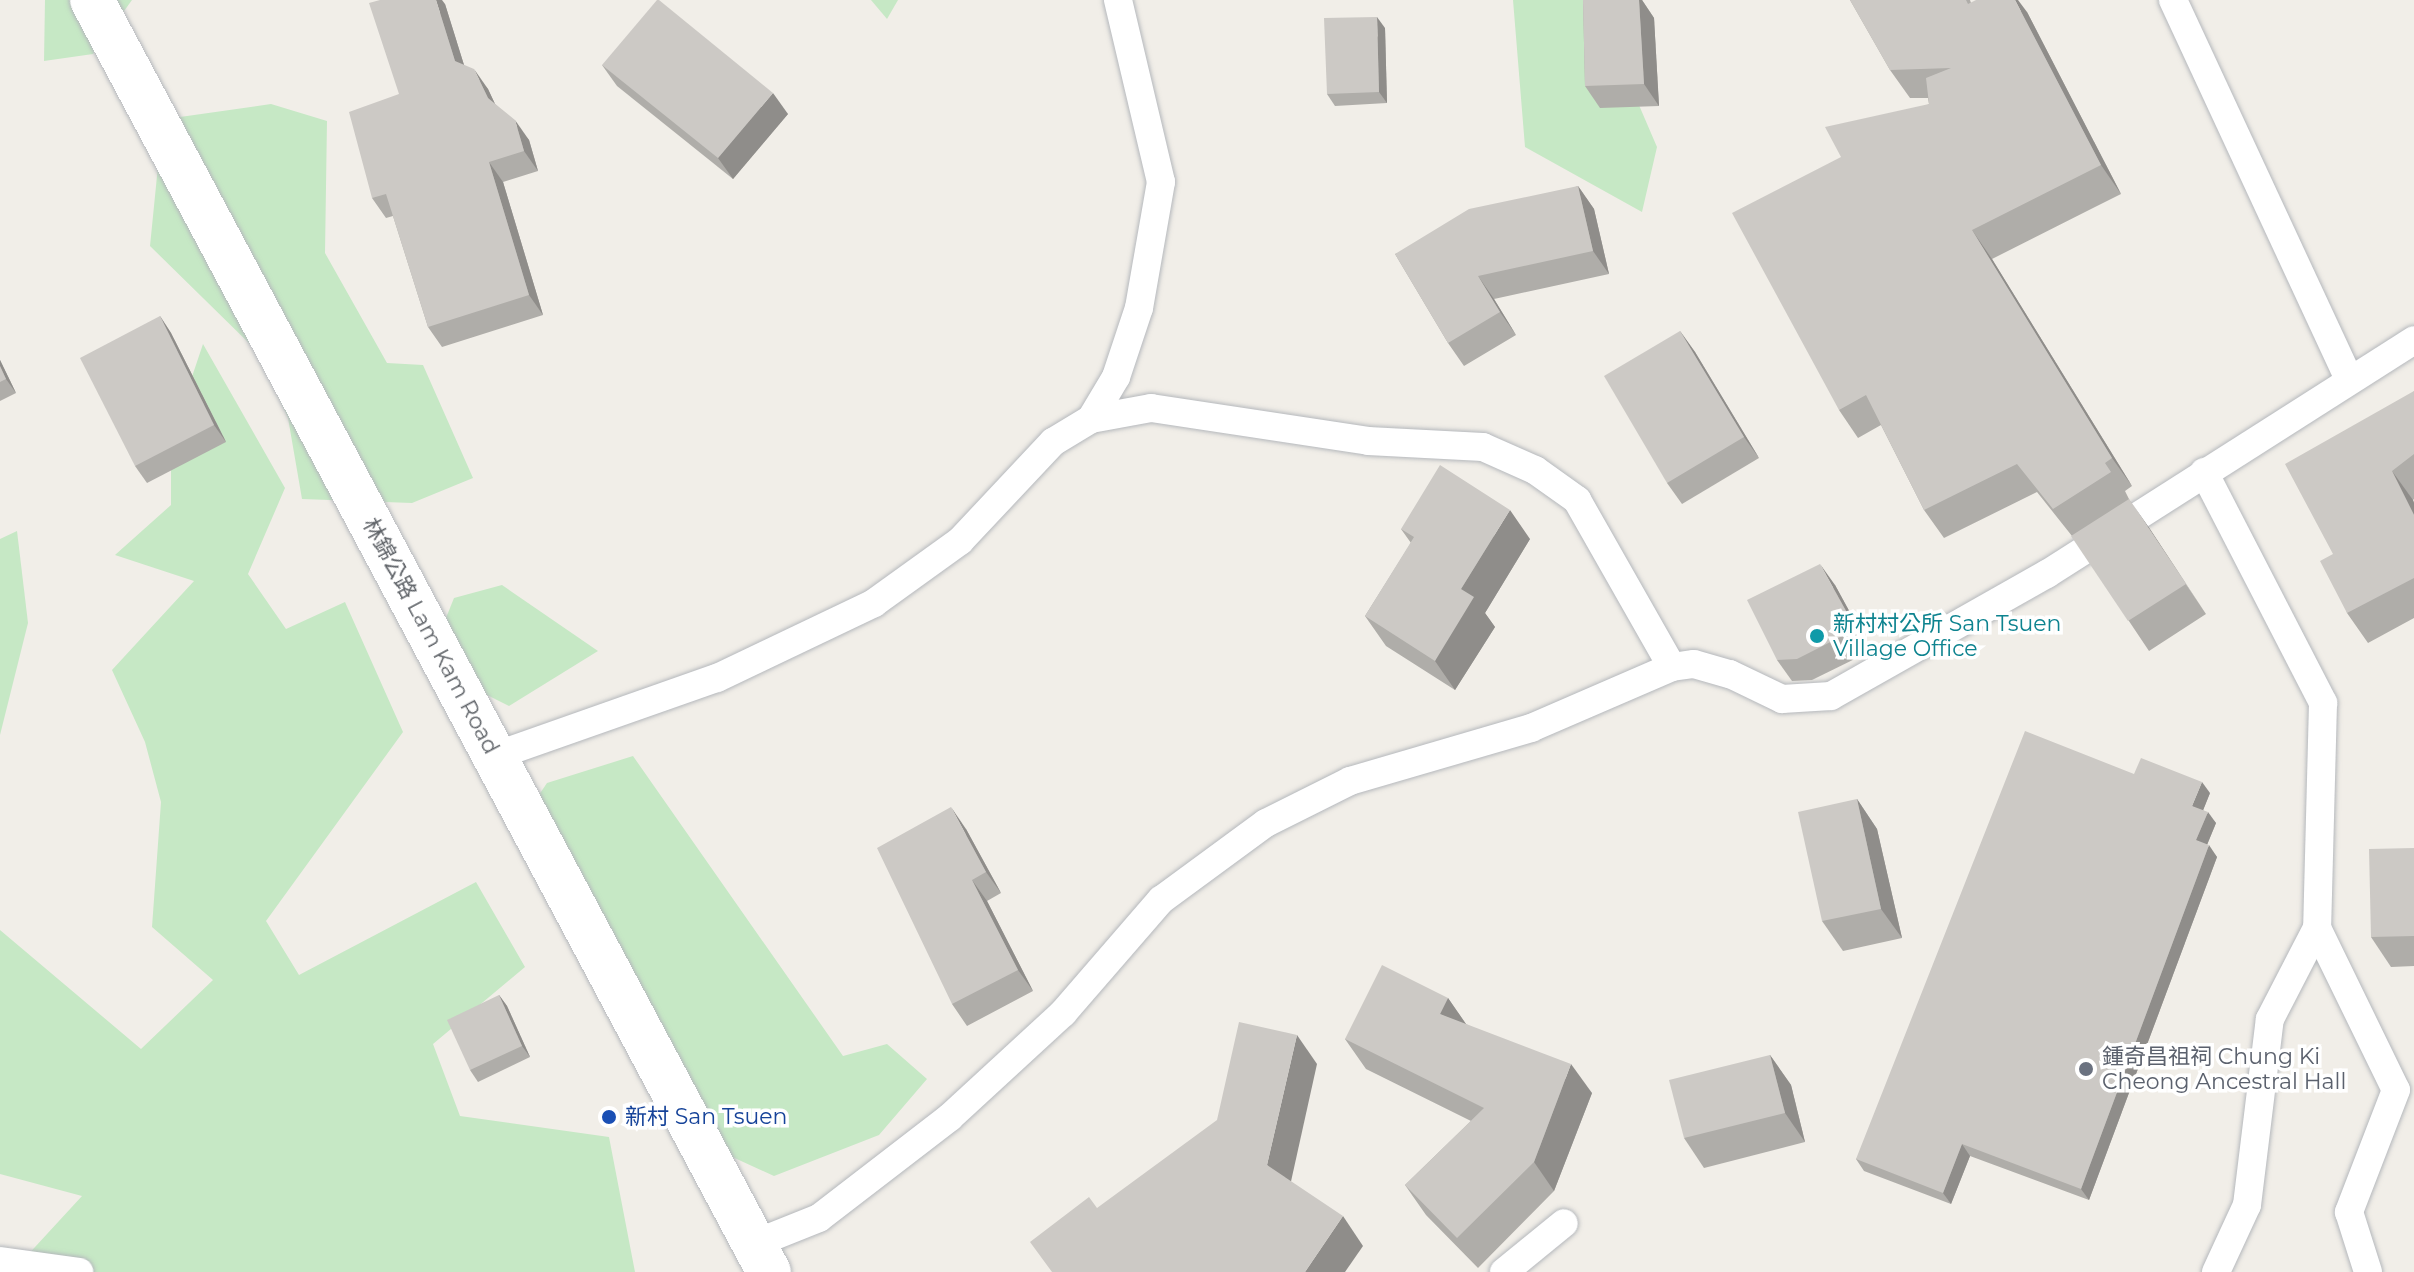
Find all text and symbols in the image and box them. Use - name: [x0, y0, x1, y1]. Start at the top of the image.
- street label: 林錦公路 Lam Kam Road: [357, 513, 505, 759]
- place label: 新村村公所 San Tsuen Village Office: [1833, 610, 2061, 662]
- marker: 新村村公所 San Tsuen Village Office: [1808, 627, 1826, 645]
- place label: 鍾奇昌祖祠 Chung Ki Cheong Ancestral Hall: [2102, 1043, 2346, 1094]
- marker: 鍾奇昌祖祠 Chung Ki Cheong Ancestral Hall: [2077, 1060, 2095, 1078]
- place label: 新村 San Tsuen: [625, 1104, 787, 1130]
- marker: 新村 San Tsuen: [600, 1108, 618, 1126]

